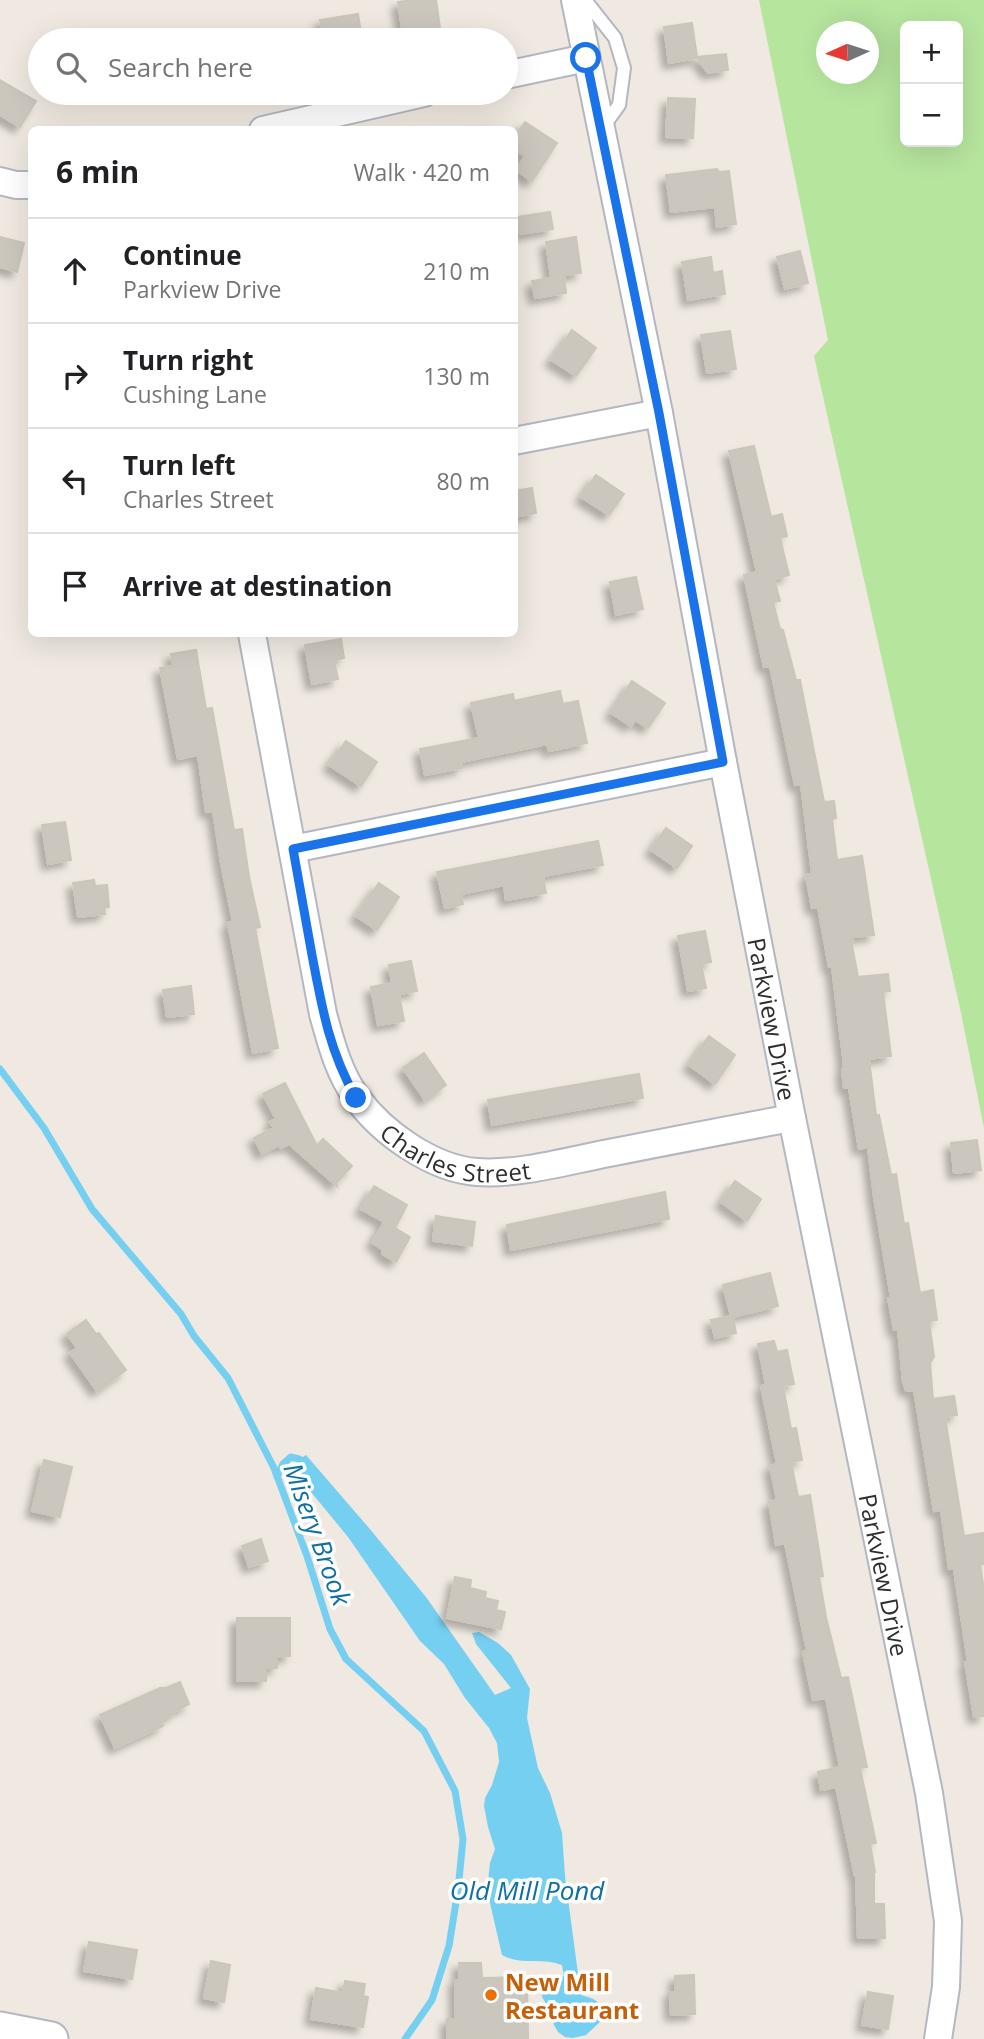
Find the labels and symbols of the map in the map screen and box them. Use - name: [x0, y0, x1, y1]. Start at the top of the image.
- north arrow: [816, 21, 879, 84]
- route start: [570, 42, 601, 73]
- street label: Parkview Drive: [741, 935, 805, 1103]
- route end: [340, 1082, 371, 1113]
- street label: Charles Street: [374, 1115, 532, 1189]
- water label: Misery Brook: [276, 1458, 361, 1612]
- street label: Parkview Drive: [852, 1490, 917, 1659]
- water label: Old Mill Pond: [450, 1872, 605, 1908]
- place label: New Mill Restaurant: [505, 1965, 639, 2026]
- marker: New Mill Restaurant: [483, 1987, 499, 2003]

